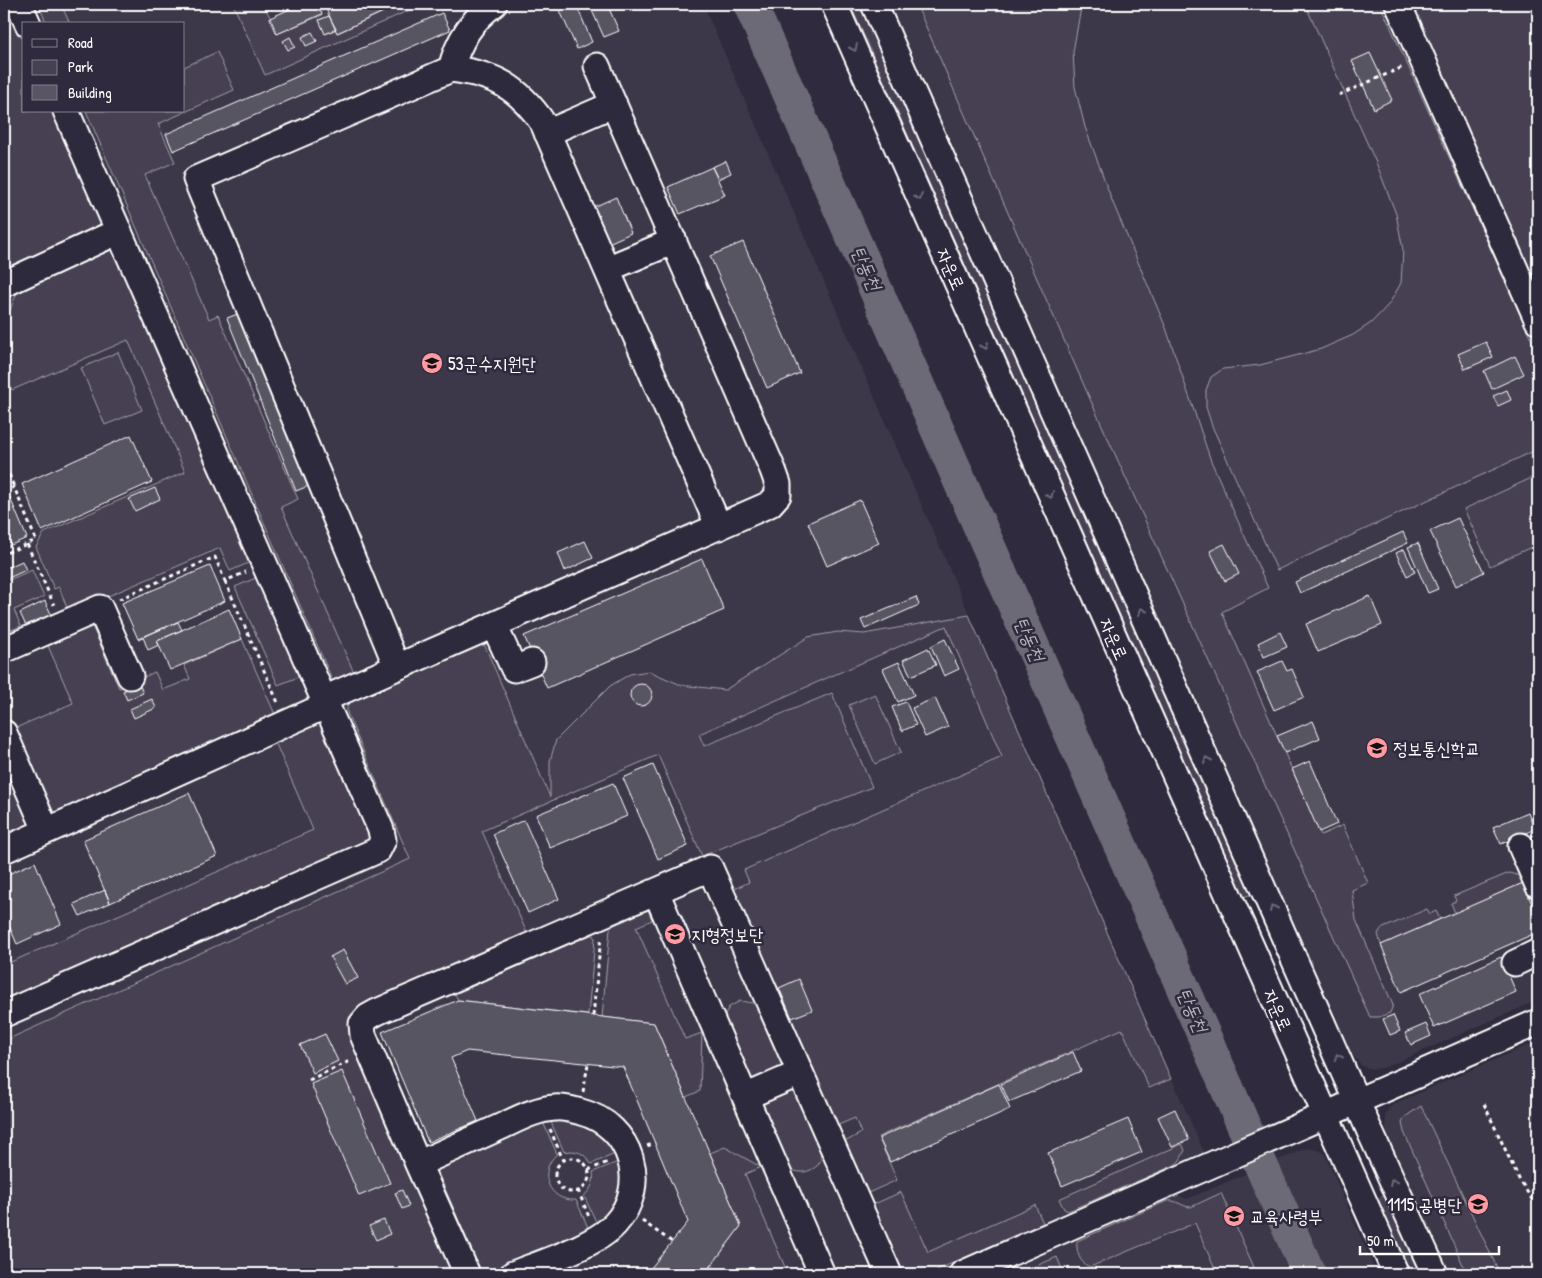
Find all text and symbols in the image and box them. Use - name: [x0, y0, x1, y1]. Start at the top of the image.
- legend: [22, 22, 185, 112]
- text: Road: [68, 32, 93, 53]
- one-way arrow: [847, 43, 858, 52]
- text: Park: [68, 56, 93, 77]
- text: Building: [68, 82, 112, 103]
- one-way arrow: [913, 192, 924, 201]
- water label: 탄동천: [846, 242, 889, 296]
- street label: 자운로: [931, 244, 971, 294]
- one-way arrow: [978, 341, 989, 350]
- school or university icon: 53군수지원단: [420, 351, 444, 375]
- place label: 53군수지원단: [448, 351, 537, 376]
- one-way arrow: [1044, 490, 1055, 499]
- one-way arrow: [1137, 607, 1148, 616]
- water label: 탄동천: [1009, 613, 1052, 667]
- street label: 자운로: [1094, 614, 1134, 664]
- school or university icon: 정보통신학교: [1365, 736, 1389, 760]
- place label: 정보통신학교: [1393, 736, 1480, 761]
- one-way arrow: [1203, 756, 1214, 765]
- one-way arrow: [1268, 904, 1279, 913]
- school or university icon: 지형정보단: [663, 922, 687, 946]
- place label: 지형정보단: [691, 922, 764, 947]
- water label: 탄동천: [1172, 984, 1215, 1038]
- street label: 자운로: [1258, 985, 1298, 1035]
- one-way arrow: [1334, 1053, 1345, 1062]
- one-way arrow: [1389, 1178, 1399, 1187]
- place label: 1115 공병단: [1387, 1192, 1463, 1217]
- school or university icon: 1115 공병단: [1466, 1192, 1490, 1216]
- school or university icon: 교육사령부: [1222, 1204, 1246, 1228]
- place label: 교육사령부: [1250, 1204, 1322, 1229]
- scale bar: [1360, 1223, 1498, 1255]
- text: 50 m: [1367, 1230, 1394, 1251]

